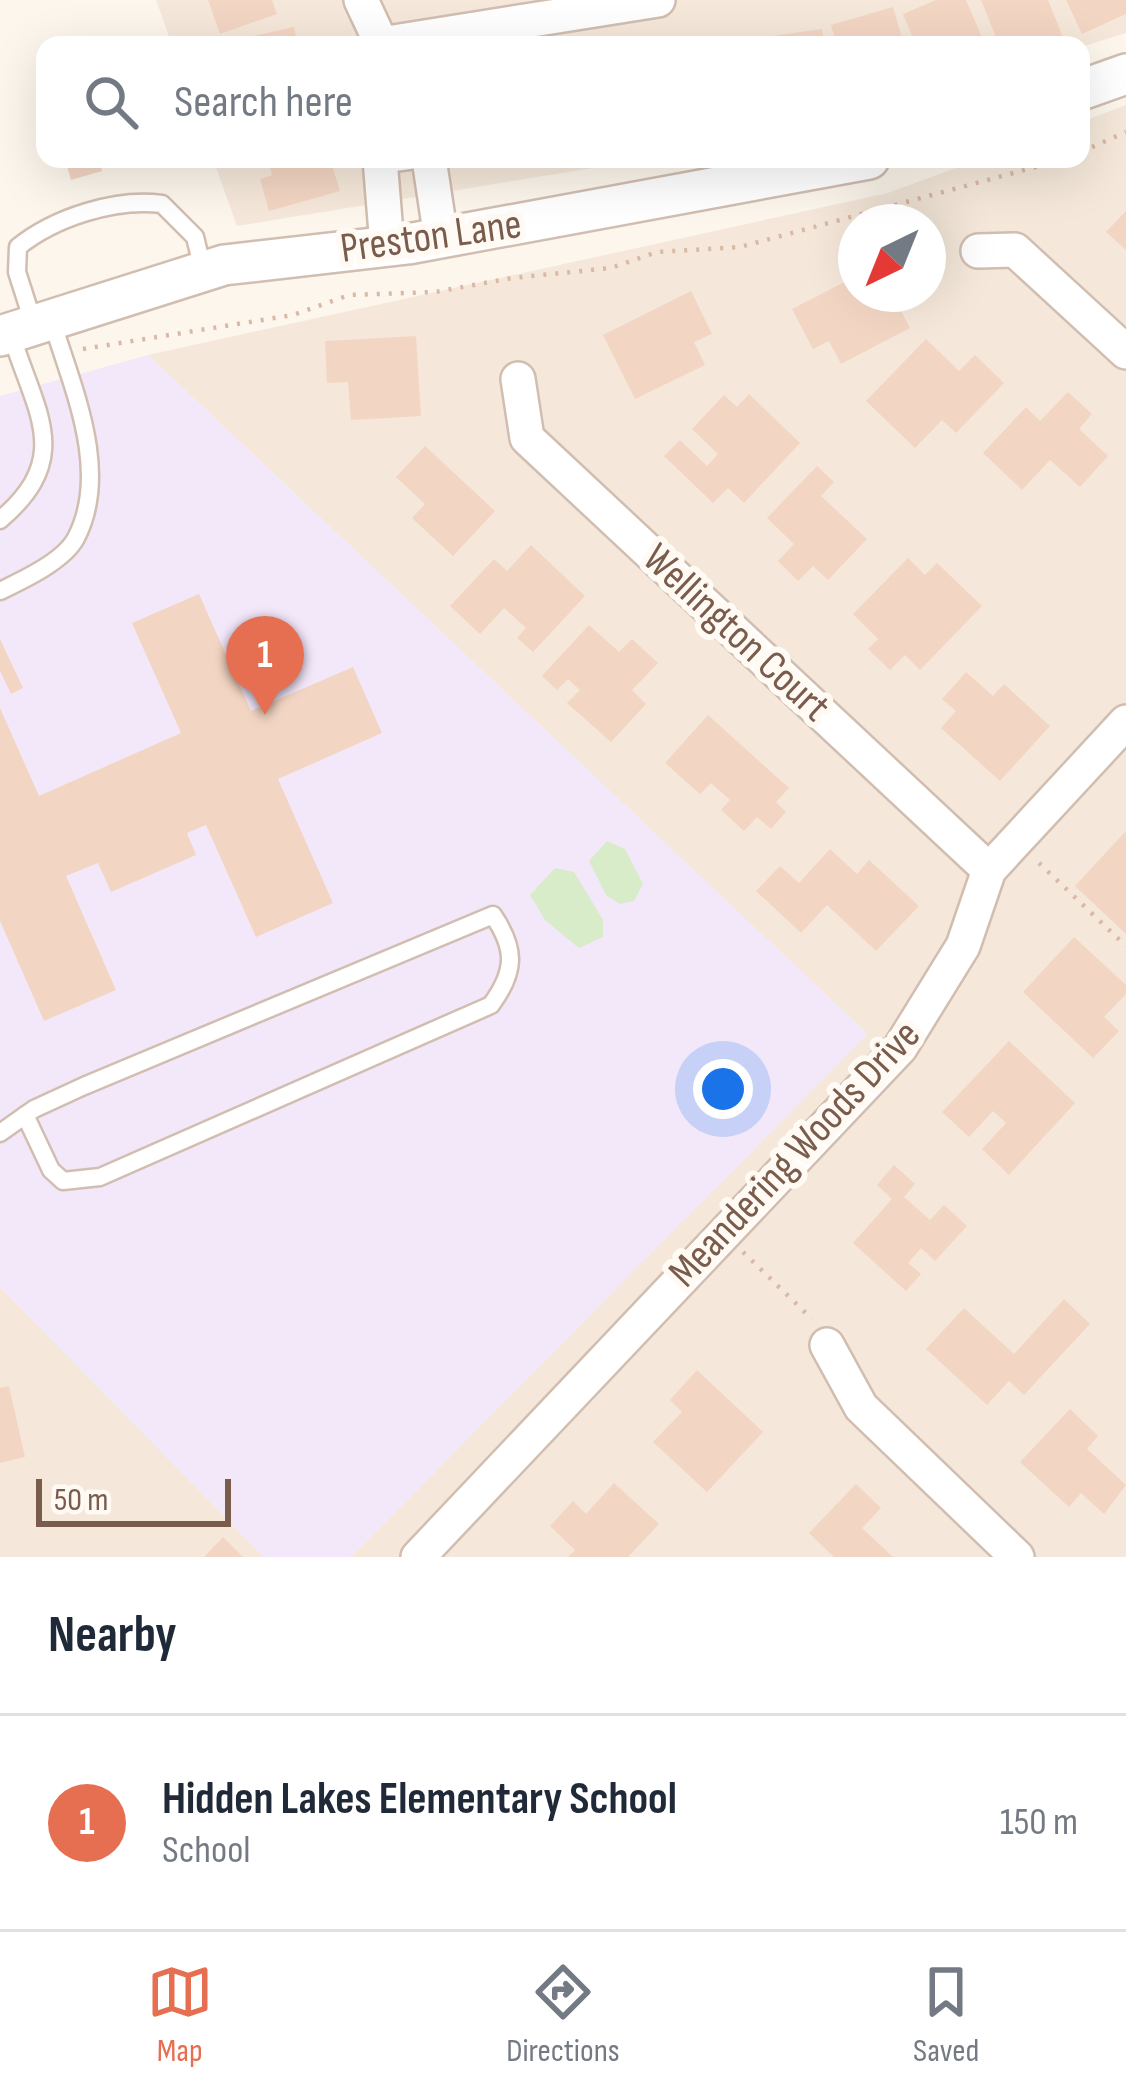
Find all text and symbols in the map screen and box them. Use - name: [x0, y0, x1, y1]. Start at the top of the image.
- search box: [36, 36, 1090, 168]
- icon: search: [78, 69, 144, 135]
- text: Search here: [174, 75, 353, 130]
- street label: Preston Lane: [337, 199, 525, 275]
- north arrow: [838, 204, 946, 312]
- street label: Wellington Court: [632, 533, 840, 733]
- pin: 1: [226, 616, 304, 715]
- street label: Meandering Woods Drive: [658, 1010, 932, 1298]
- your location: [693, 1059, 753, 1119]
- scale bar: [36, 1473, 231, 1526]
- text: 50 m: [54, 1480, 108, 1520]
- text: Nearby: [48, 1605, 177, 1666]
- text: Hidden Lakes Elementary School: [162, 1772, 677, 1827]
- text: 1: [79, 1799, 95, 1846]
- text: 150 m: [1000, 1799, 1078, 1846]
- text: School: [162, 1827, 251, 1874]
- tab: Map: [147, 1959, 213, 2071]
- tab: Directions: [506, 1959, 620, 2071]
- tab: Saved: [913, 1959, 979, 2071]

